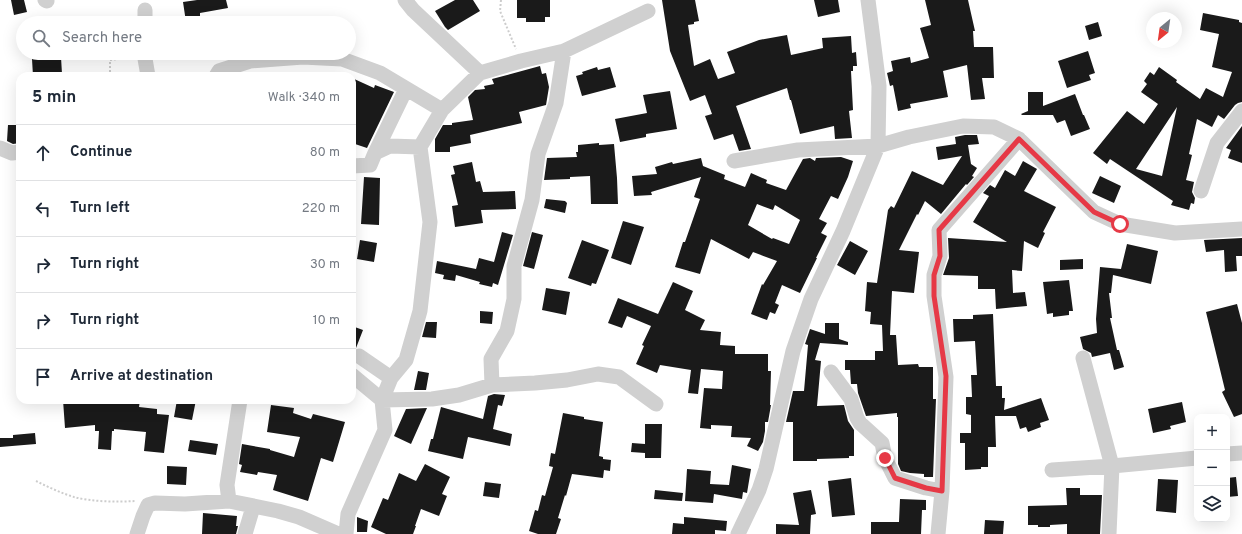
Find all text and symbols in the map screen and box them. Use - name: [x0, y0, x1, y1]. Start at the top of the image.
- north arrow: [1146, 12, 1182, 48]
- search box: [16, 16, 356, 60]
- icon: search: [30, 27, 52, 49]
- text: Search here: [62, 29, 142, 48]
- text: 5 min: [32, 87, 76, 109]
- text: Walk · 340 m: [268, 90, 340, 106]
- icon: ahead: [32, 142, 54, 164]
- text: Continue: [70, 143, 132, 162]
- text: 80 m: [310, 145, 340, 161]
- icon: left: [32, 198, 54, 220]
- text: Turn left: [70, 199, 130, 218]
- text: 220 m: [302, 201, 340, 217]
- route start: [1111, 215, 1129, 233]
- icon: right: [32, 254, 54, 276]
- text: Turn right: [70, 255, 139, 274]
- text: 30 m: [310, 257, 340, 273]
- icon: right: [32, 310, 54, 332]
- text: Turn right: [70, 311, 139, 330]
- text: 10 m: [313, 313, 340, 329]
- icon: arrive: [32, 366, 54, 388]
- text: Arrive at destination: [70, 367, 213, 386]
- map controls: [1194, 414, 1230, 522]
- button: +: [1194, 414, 1230, 450]
- route end: [876, 449, 894, 467]
- button: −: [1194, 450, 1230, 486]
- button: layers: [1194, 486, 1230, 522]

